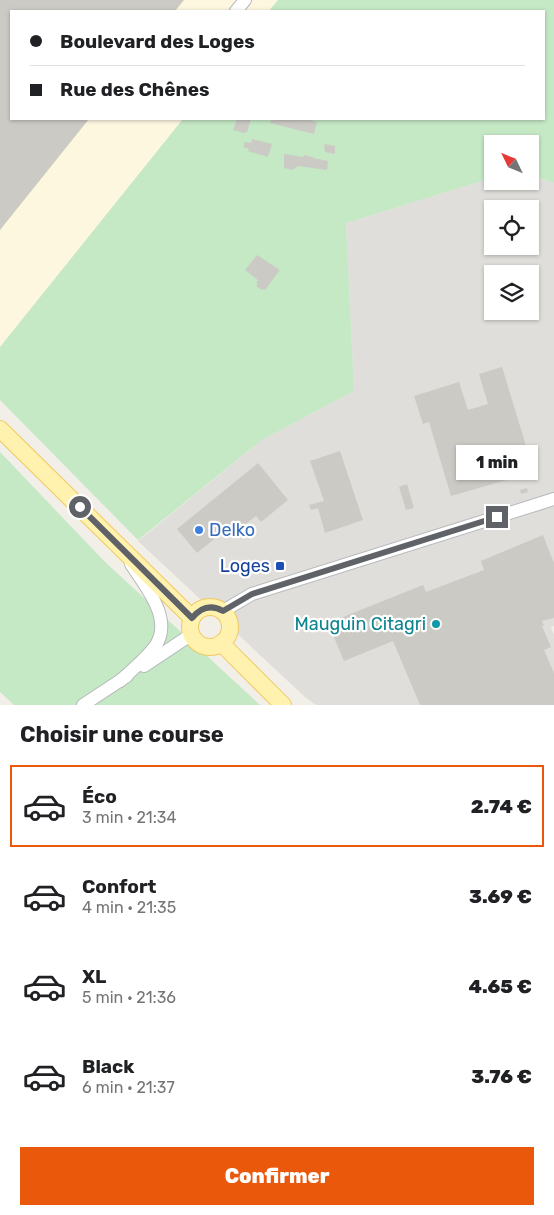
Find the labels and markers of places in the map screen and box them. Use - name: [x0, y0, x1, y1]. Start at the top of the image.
- place label: Delko: [209, 519, 255, 541]
- marker: Delko: [193, 524, 205, 536]
- place label: Loges: [220, 555, 270, 577]
- marker: Loges: [274, 560, 286, 572]
- place label: Mauguin Citagri: [294, 613, 426, 635]
- marker: Mauguin Citagri: [430, 618, 442, 630]

